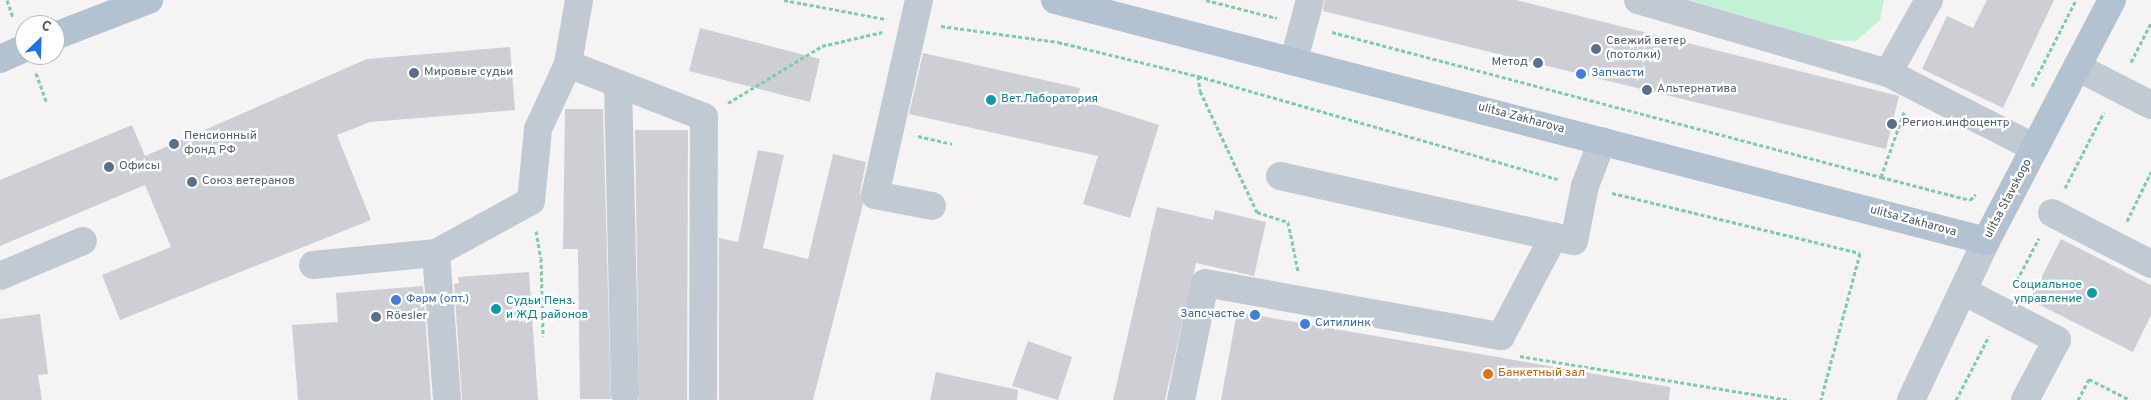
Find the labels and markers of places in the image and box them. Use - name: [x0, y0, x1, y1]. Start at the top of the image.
- place label: Свежий ветер (потолки): [1606, 35, 1686, 63]
- marker: Свежий ветер (потолки): [1590, 43, 1602, 55]
- place label: Метод: [1492, 56, 1528, 70]
- marker: Метод: [1532, 57, 1544, 69]
- place label: Мировые судьи: [424, 66, 513, 80]
- marker: Мировые судьи: [408, 67, 420, 79]
- place label: Запчасти: [1591, 67, 1644, 81]
- marker: Запчасти: [1575, 68, 1587, 80]
- place label: Альтернатива: [1657, 83, 1737, 97]
- marker: Альтернатива: [1641, 84, 1653, 96]
- place label: Вет.Лаборатория: [1001, 93, 1098, 107]
- marker: Вет.Лаборатория: [985, 94, 997, 106]
- place label: Регион.инфоцентр: [1902, 117, 2009, 131]
- marker: Регион.инфоцентр: [1886, 118, 1898, 130]
- place label: Пенсионный фонд РФ: [184, 130, 257, 158]
- marker: Пенсионный фонд РФ: [168, 138, 180, 150]
- place label: Офисы: [119, 160, 160, 174]
- marker: Офисы: [103, 161, 115, 173]
- place label: Союз ветеранов: [202, 175, 295, 189]
- marker: Союз ветеранов: [186, 176, 198, 188]
- place label: Социальное управление: [2012, 279, 2082, 307]
- marker: Социальное управление: [2086, 287, 2098, 299]
- place label: Фарм (опт.): [406, 293, 469, 307]
- marker: Фарм (опт.): [390, 294, 402, 306]
- place label: Судьи Пенз. и ЖД районов: [506, 295, 588, 323]
- marker: Судьи Пенз. и ЖД районов: [490, 303, 502, 315]
- place label: Запсчастье: [1180, 308, 1245, 322]
- marker: Запсчастье: [1249, 309, 1261, 321]
- place label: Röesler: [386, 310, 427, 324]
- marker: Röesler: [370, 311, 382, 323]
- place label: Ситилинк: [1315, 317, 1371, 331]
- marker: Ситилинк: [1299, 318, 1311, 330]
- place label: Банкетный зал: [1498, 367, 1585, 381]
- marker: Банкетный зал: [1482, 368, 1494, 380]

